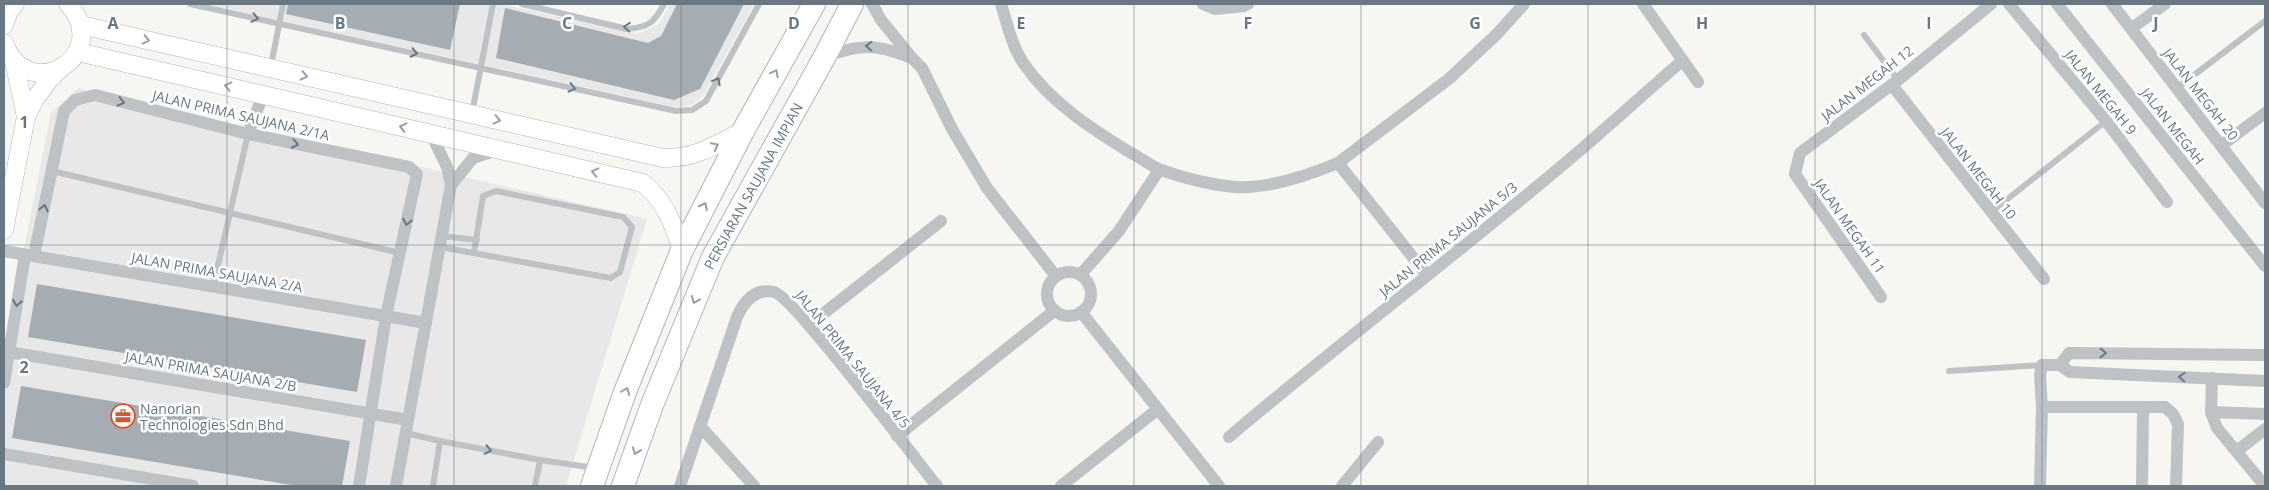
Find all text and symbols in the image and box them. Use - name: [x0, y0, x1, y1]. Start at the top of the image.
- text: A: [107, 12, 119, 34]
- one-way arrow: [250, 12, 259, 23]
- text: B: [335, 12, 345, 34]
- text: C: [562, 12, 572, 34]
- text: D: [788, 12, 800, 34]
- text: E: [1017, 12, 1026, 34]
- text: F: [1244, 12, 1252, 34]
- text: G: [1469, 12, 1481, 34]
- text: H: [1696, 12, 1708, 34]
- text: I: [1926, 12, 1932, 34]
- text: J: [2151, 12, 2159, 34]
- one-way arrow: [623, 22, 631, 33]
- one-way arrow: [142, 34, 150, 45]
- one-way arrow: [864, 41, 872, 52]
- street label: JALAN MEGAH 12: [1815, 41, 1917, 126]
- street label: JALAN MEGAH 9: [2060, 44, 2141, 139]
- street label: JALAN MEGAH 20: [2160, 45, 2242, 143]
- one-way arrow: [409, 47, 418, 58]
- one-way arrow: [769, 69, 779, 78]
- one-way arrow: [300, 70, 309, 81]
- one-way arrow: [711, 77, 721, 86]
- one-way arrow: [223, 81, 232, 92]
- one-way arrow: [568, 82, 577, 93]
- street label: JALAN MEGAH: [2138, 84, 2208, 168]
- street label: JALAN PRIMA SAUJANA 2/1A: [149, 85, 332, 145]
- one-way arrow: [116, 96, 124, 106]
- street label: PERSIARAN SAUJANA IMPIAN: [699, 99, 807, 273]
- text: 1: [19, 111, 29, 133]
- one-way arrow: [493, 114, 501, 125]
- street label: JALAN MEGAH 10: [1936, 121, 2021, 223]
- one-way arrow: [398, 122, 407, 133]
- one-way arrow: [291, 138, 300, 149]
- one-way arrow: [709, 142, 718, 152]
- one-way arrow: [591, 167, 600, 178]
- street label: JALAN MEGAH 11: [1809, 173, 1890, 277]
- street label: JALAN PRIMA SAUJANA 5/3: [1373, 177, 1521, 302]
- one-way arrow: [698, 203, 708, 212]
- one-way arrow: [38, 204, 49, 213]
- one-way arrow: [402, 217, 412, 226]
- street label: JALAN PRIMA SAUJANA 2/A: [128, 247, 304, 296]
- street label: JALAN PRIMA SAUJANA 4/5: [790, 284, 915, 432]
- one-way arrow: [691, 295, 702, 304]
- one-way arrow: [12, 299, 23, 307]
- street label: JALAN PRIMA SAUJANA 2/B: [122, 346, 298, 395]
- one-way arrow: [2099, 348, 2107, 358]
- text: 2: [19, 356, 29, 378]
- one-way arrow: [2177, 371, 2185, 382]
- one-way arrow: [620, 387, 630, 396]
- place label: Nanorian Technologies Sdn Bhd: [140, 399, 284, 434]
- office icon: Nanorian Technologies Sdn Bhd: [110, 403, 136, 429]
- one-way arrow: [483, 445, 492, 455]
- one-way arrow: [632, 446, 642, 455]

